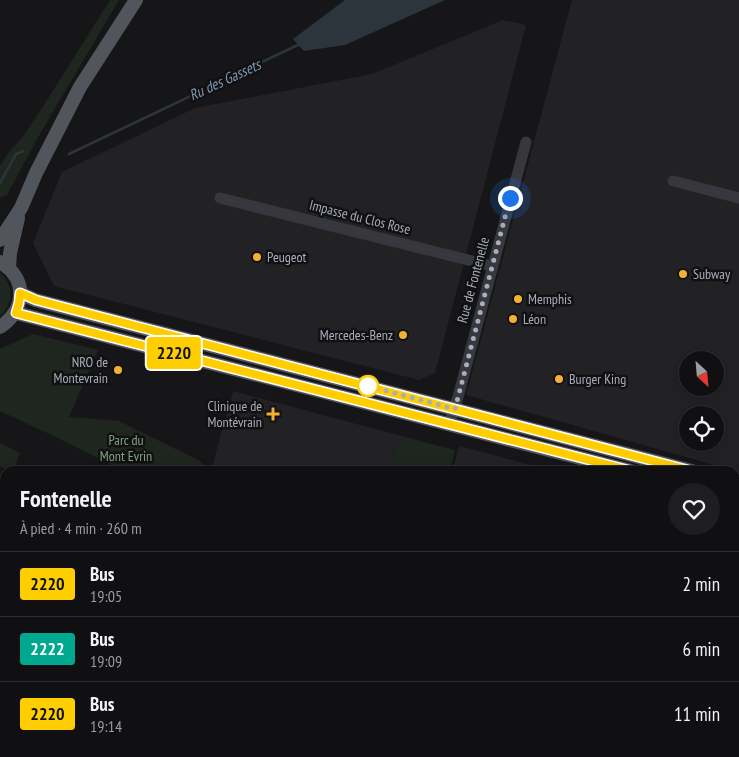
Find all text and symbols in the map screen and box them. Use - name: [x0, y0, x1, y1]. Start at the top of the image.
- water label: Ru des Gassets: [186, 54, 265, 104]
- your location: [498, 186, 523, 211]
- street label: Impasse du Clos Rose: [308, 196, 413, 238]
- street label: Rue de Fontenelle: [453, 235, 493, 325]
- place label: Peugeot: [267, 248, 307, 266]
- marker: Peugeot: [251, 251, 263, 263]
- place label: Subway: [693, 265, 731, 283]
- marker: Subway: [677, 268, 689, 280]
- place label: Memphis: [528, 290, 572, 308]
- marker: Memphis: [512, 293, 524, 305]
- place label: Léon: [523, 310, 546, 328]
- marker: Léon: [507, 313, 519, 325]
- place label: Mercedes-Benz: [320, 326, 393, 344]
- marker: Mercedes-Benz: [397, 329, 409, 341]
- line badge: 2220: [139, 337, 209, 369]
- text: 2220: [157, 341, 191, 364]
- north arrow: [679, 351, 724, 396]
- map controls: [679, 351, 724, 451]
- place label: NRO de Montevrain: [54, 353, 108, 387]
- marker: NRO de Montevrain: [112, 364, 124, 376]
- place label: Burger King: [569, 370, 626, 388]
- marker: Burger King: [553, 373, 565, 385]
- unlabelled marker: [357, 375, 379, 397]
- place label: Clinique de Montévrain: [207, 397, 262, 431]
- button: locate: [679, 406, 724, 451]
- marker: Clinique de Montévrain: [266, 407, 280, 421]
- park label: Parc du Mont Evrin: [100, 431, 152, 465]
- text: Fontenelle: [20, 483, 112, 514]
- button: heart: [668, 483, 720, 535]
- text: À pied · 4 min · 260 m: [20, 518, 142, 538]
- text: Bus: [90, 562, 114, 586]
- text: 2220: [30, 572, 65, 595]
- text: 2 min: [683, 572, 720, 596]
- text: 19:05: [90, 586, 122, 606]
- text: Bus: [90, 627, 114, 651]
- text: 2222: [30, 637, 65, 660]
- text: 6 min: [683, 637, 720, 661]
- text: 19:09: [90, 651, 122, 671]
- text: Bus: [90, 692, 114, 716]
- text: 2220: [30, 702, 65, 725]
- text: 11 min: [674, 702, 720, 726]
- text: 19:14: [90, 716, 122, 736]

